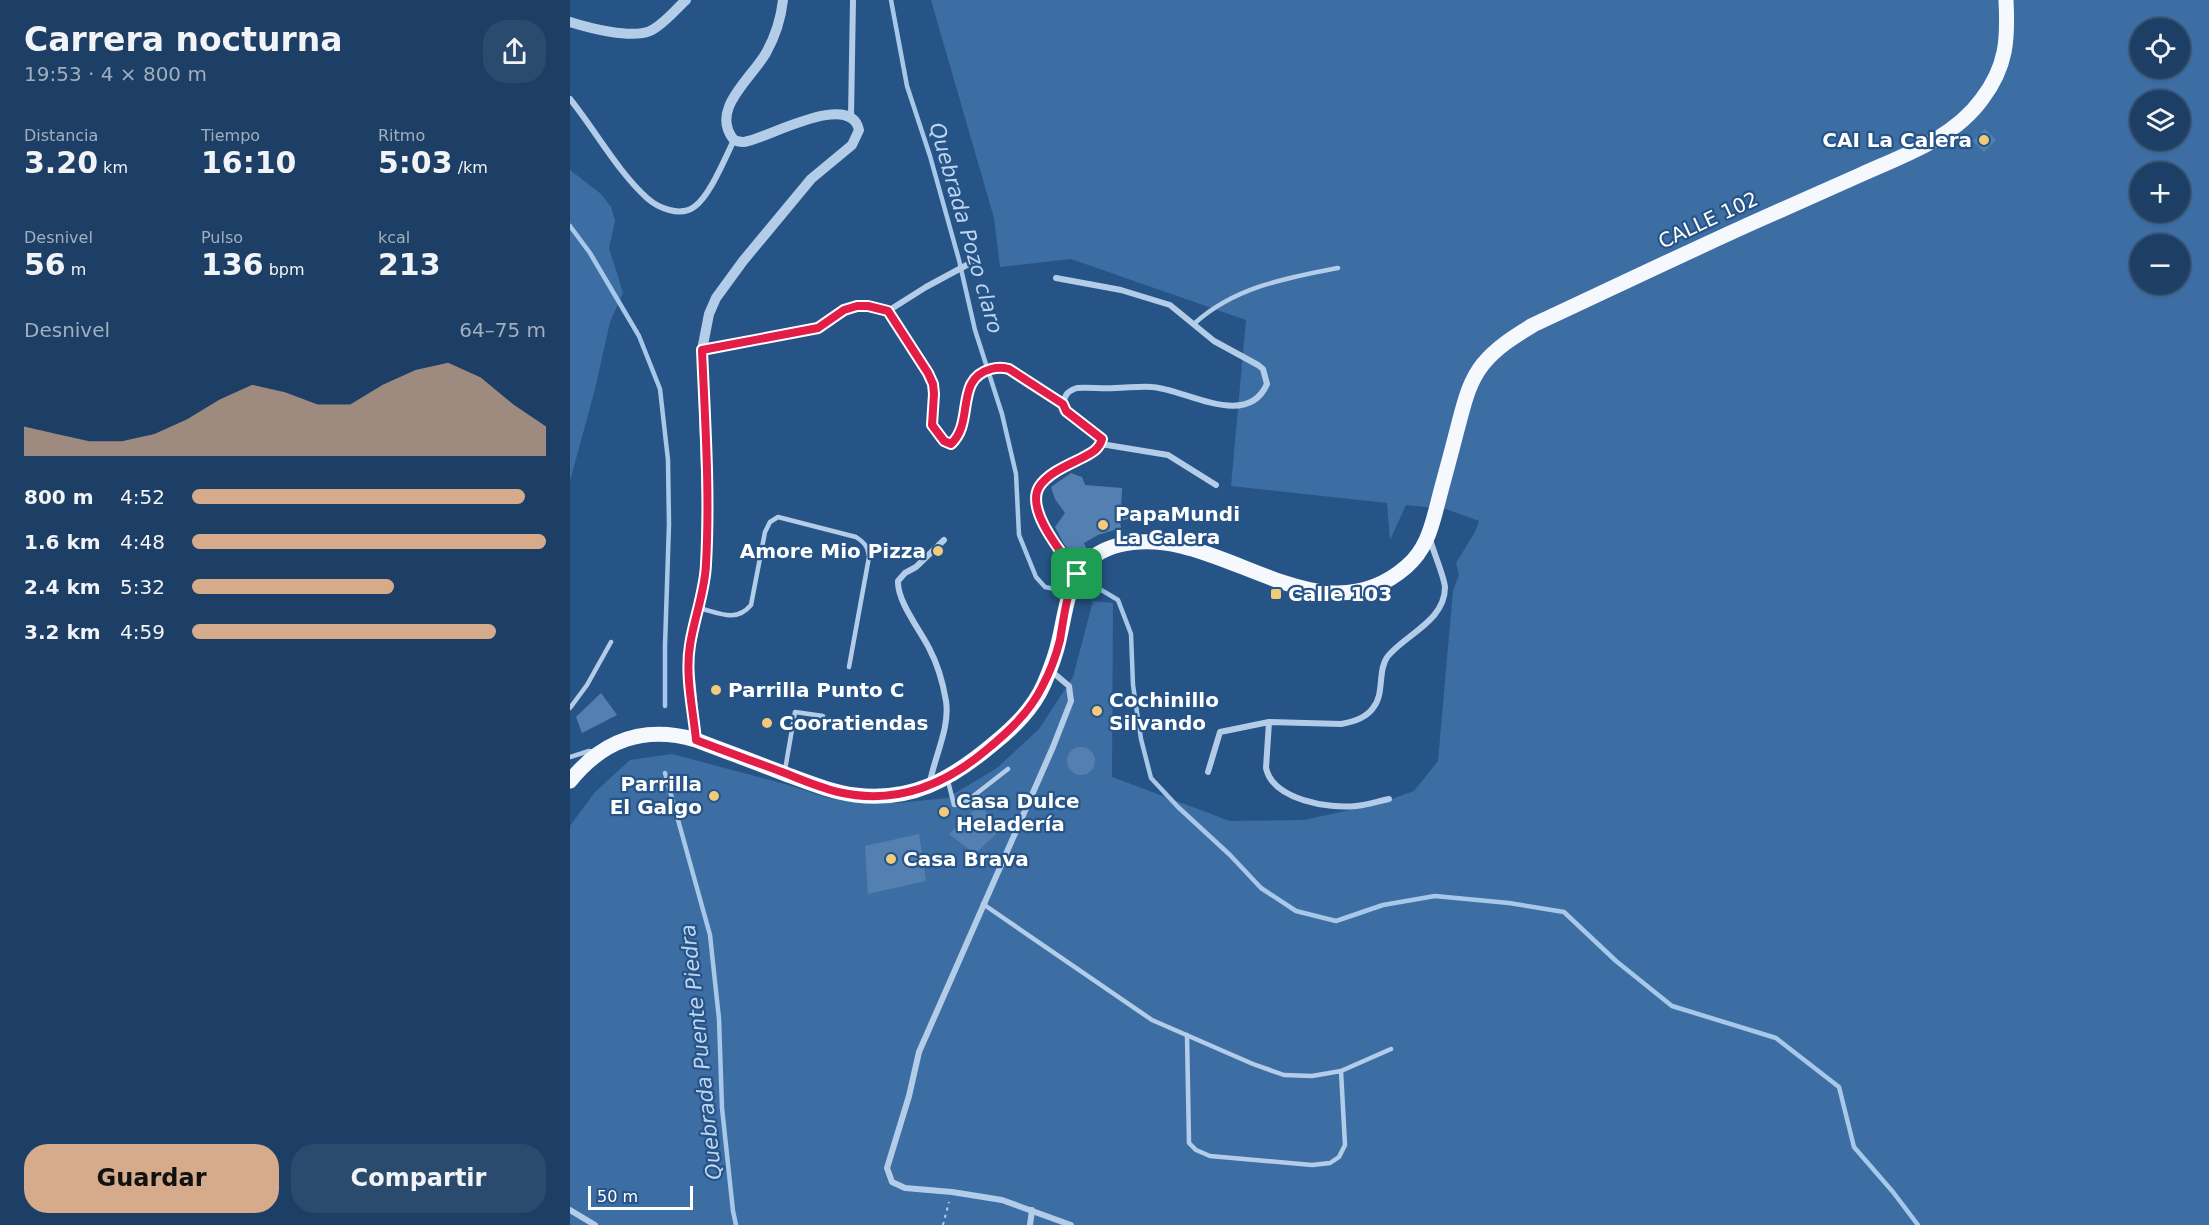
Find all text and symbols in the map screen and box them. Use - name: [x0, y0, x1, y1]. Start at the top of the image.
- map controls: [2130, 18, 2190, 294]
- button: locate: [2130, 18, 2190, 78]
- text: Carrera nocturna: [24, 20, 342, 59]
- button: share: [483, 20, 546, 83]
- text: 19:53 · 4 × 800 m: [24, 62, 207, 86]
- button: layers: [2130, 90, 2190, 150]
- water label: Quebrada Pozo claro: [924, 120, 1008, 336]
- text: Distancia: [24, 126, 98, 145]
- text: Tiempo: [201, 126, 260, 145]
- text: Ritmo: [378, 126, 425, 145]
- place label: CAI La Calera: [1822, 128, 1972, 152]
- marker: CAI La Calera: [1977, 133, 1991, 147]
- text: 3.20: [24, 145, 98, 180]
- text: 16:10: [201, 145, 297, 180]
- text: 5:03: [378, 145, 453, 180]
- text: km: [98, 158, 128, 177]
- text: /km: [453, 158, 488, 177]
- button: +: [2130, 162, 2190, 222]
- street label: CALLE 102: [1654, 186, 1762, 254]
- text: Desnivel: [24, 228, 93, 247]
- text: Pulso: [201, 228, 243, 247]
- text: kcal: [378, 228, 410, 247]
- button: −: [2130, 234, 2190, 294]
- text: 56: [24, 247, 66, 282]
- text: 136: [201, 247, 264, 282]
- text: 213: [378, 247, 441, 282]
- text: m: [66, 260, 86, 279]
- text: bpm: [264, 260, 305, 279]
- text: Desnivel: [24, 318, 110, 342]
- text: 64–75 m: [459, 318, 546, 342]
- text: 800 m: [24, 485, 94, 509]
- text: 4:52: [120, 485, 165, 509]
- place label: PapaMundi La Calera: [1115, 502, 1240, 549]
- marker: PapaMundi La Calera: [1096, 518, 1110, 532]
- text: 1.6 km: [24, 530, 101, 554]
- text: 4:48: [120, 530, 165, 554]
- place label: Amore Mio Pizza: [740, 539, 926, 563]
- marker: Amore Mio Pizza: [931, 544, 945, 558]
- pin: [1051, 548, 1102, 599]
- icon: arrive: [1060, 557, 1093, 590]
- text: 2.4 km: [24, 575, 101, 599]
- text: 5:32: [120, 575, 165, 599]
- place label: Calle 103: [1288, 582, 1392, 606]
- marker: Calle 103: [1269, 587, 1283, 601]
- text: 3.2 km: [24, 620, 101, 644]
- text: 4:59: [120, 620, 165, 644]
- place label: Parrilla Punto C: [728, 678, 904, 702]
- marker: Parrilla Punto C: [709, 683, 723, 697]
- place label: Cochinillo Silvando: [1109, 688, 1219, 735]
- marker: Cochinillo Silvando: [1090, 704, 1104, 718]
- place label: Cooratiendas: [779, 711, 928, 735]
- marker: Cooratiendas: [760, 716, 774, 730]
- place label: Parrilla El Galgo: [610, 772, 702, 819]
- marker: Parrilla El Galgo: [707, 789, 721, 803]
- place label: Casa Dulce Heladería: [956, 789, 1080, 836]
- marker: Casa Dulce Heladería: [937, 805, 951, 819]
- place label: Casa Brava: [903, 847, 1029, 871]
- marker: Casa Brava: [884, 852, 898, 866]
- water label: Quebrada Puente Piedra: [676, 923, 726, 1181]
- button: Guardar: [24, 1144, 279, 1213]
- button: Compartir: [291, 1144, 546, 1213]
- scale bar: [588, 1183, 693, 1210]
- text: 50 m: [597, 1187, 638, 1206]

